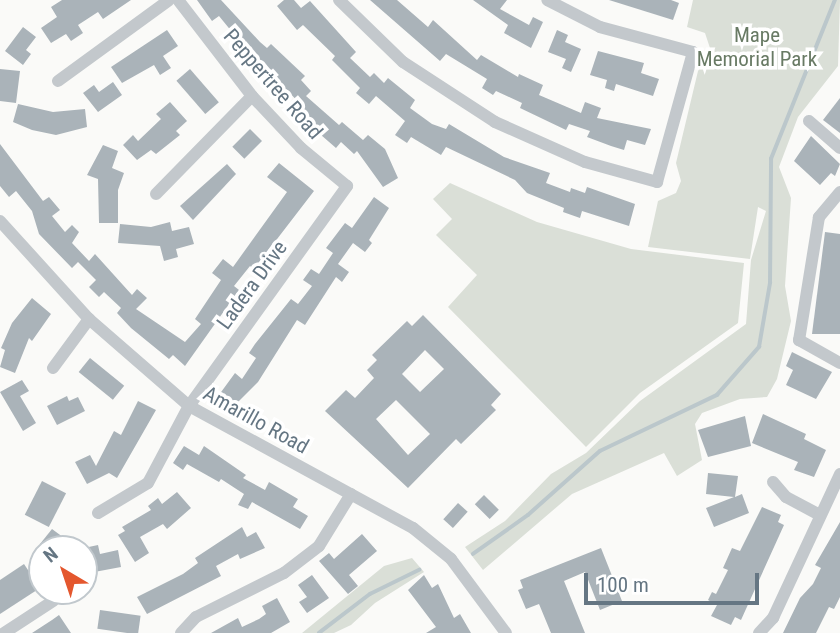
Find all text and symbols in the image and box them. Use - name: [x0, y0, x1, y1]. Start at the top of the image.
- park label: Mape Memorial Park: [697, 22, 817, 72]
- street label: Peppertree Road: [218, 24, 328, 144]
- street label: Ladera Drive: [212, 236, 292, 334]
- street label: Amarillo Road: [199, 381, 313, 459]
- north arrow: [28, 535, 98, 605]
- text: N: [39, 542, 62, 567]
- scale bar: [588, 560, 763, 604]
- text: 100 m: [597, 573, 649, 597]

